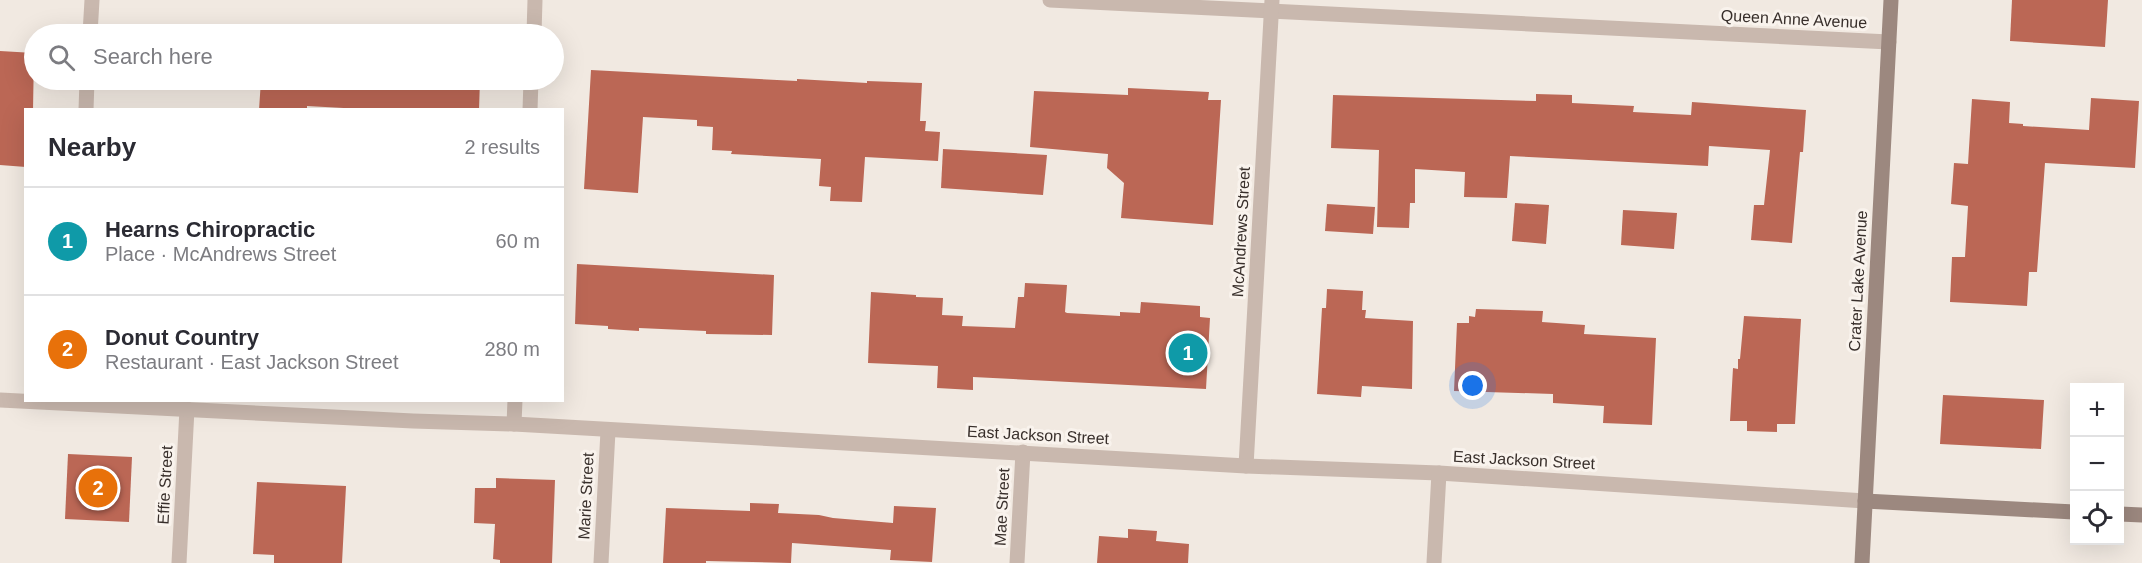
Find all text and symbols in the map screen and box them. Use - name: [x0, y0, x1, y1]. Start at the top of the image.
- street label: Queen Anne Avenue: [1720, 7, 1868, 31]
- search box: [24, 24, 564, 90]
- icon: search: [45, 41, 78, 74]
- text: Search here: [93, 44, 213, 69]
- text: Nearby: [48, 132, 136, 162]
- text: 2 results: [464, 136, 540, 158]
- street label: McAndrews Street: [1229, 166, 1253, 298]
- street label: Crater Lake Avenue: [1846, 210, 1870, 352]
- text: Hearns Chiropractic: [105, 217, 315, 242]
- text: 1: [62, 230, 73, 252]
- text: 60 m: [496, 230, 540, 252]
- text: Place · McAndrews Street: [105, 243, 336, 265]
- text: Donut Country: [105, 325, 259, 350]
- pin: 1: [1168, 330, 1208, 376]
- text: 2: [62, 338, 73, 360]
- text: 280 m: [484, 338, 540, 360]
- text: Restaurant · East Jackson Street: [105, 351, 398, 373]
- your location: [1458, 371, 1487, 400]
- map controls: [2070, 383, 2124, 545]
- button: +: [2070, 383, 2124, 437]
- street label: East Jackson Street: [967, 423, 1110, 447]
- button: −: [2070, 437, 2124, 491]
- street label: Effie Street: [154, 445, 176, 525]
- street label: East Jackson Street: [1453, 448, 1596, 472]
- street label: Marie Street: [575, 451, 597, 540]
- pin: 2: [78, 466, 118, 510]
- street label: Mae Street: [991, 467, 1013, 547]
- button: locate: [2070, 491, 2124, 545]

